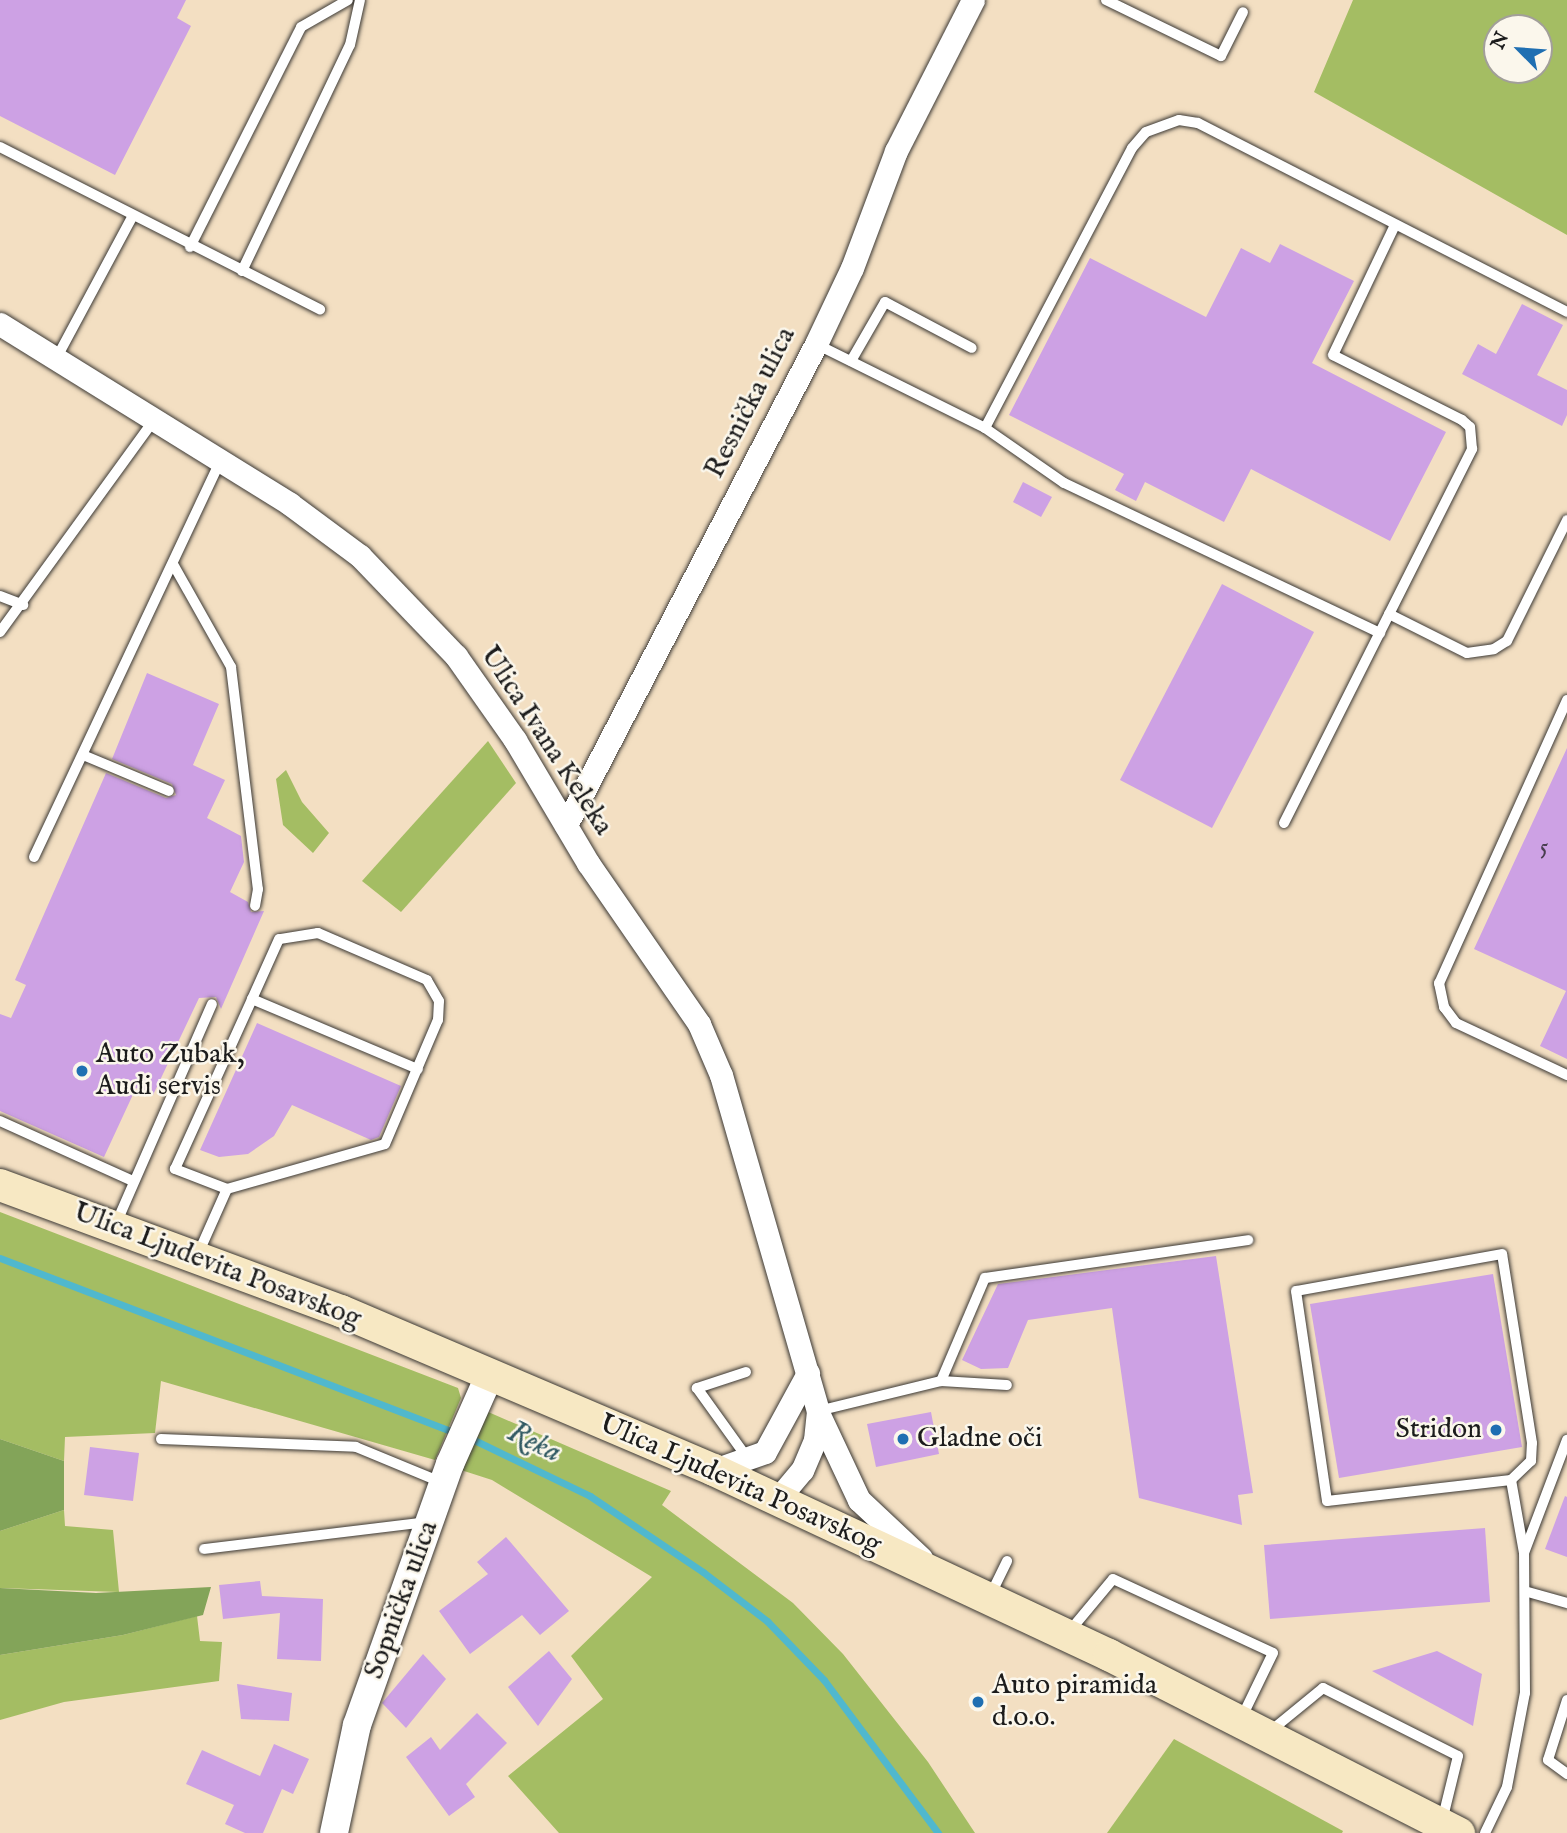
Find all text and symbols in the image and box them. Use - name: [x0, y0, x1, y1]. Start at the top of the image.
- north arrow: [1483, 14, 1553, 84]
- text: N: [1486, 28, 1515, 54]
- street label: Resnička ulica: [699, 322, 803, 484]
- street label: Ulica Ivana Keleka: [472, 640, 620, 842]
- house number: 5: [1540, 834, 1548, 862]
- place label: Auto Zubak, Audi servis: [96, 1038, 244, 1104]
- marker: Auto Zubak, Audi servis: [74, 1063, 90, 1079]
- street label: Ulica Ljudevita Posavskog: [68, 1196, 366, 1336]
- street label: Ulica Ljudevita Posavskog: [594, 1408, 886, 1562]
- place label: Stridon: [1396, 1413, 1482, 1447]
- water label: Reka: [501, 1415, 567, 1471]
- place label: Gladne oči: [917, 1422, 1042, 1456]
- marker: Stridon: [1488, 1422, 1504, 1438]
- marker: Gladne oči: [895, 1431, 911, 1447]
- street label: Sopnička ulica: [358, 1516, 446, 1684]
- place label: Auto piramida d.o.o.: [992, 1669, 1157, 1735]
- marker: Auto piramida d.o.o.: [970, 1694, 986, 1710]

